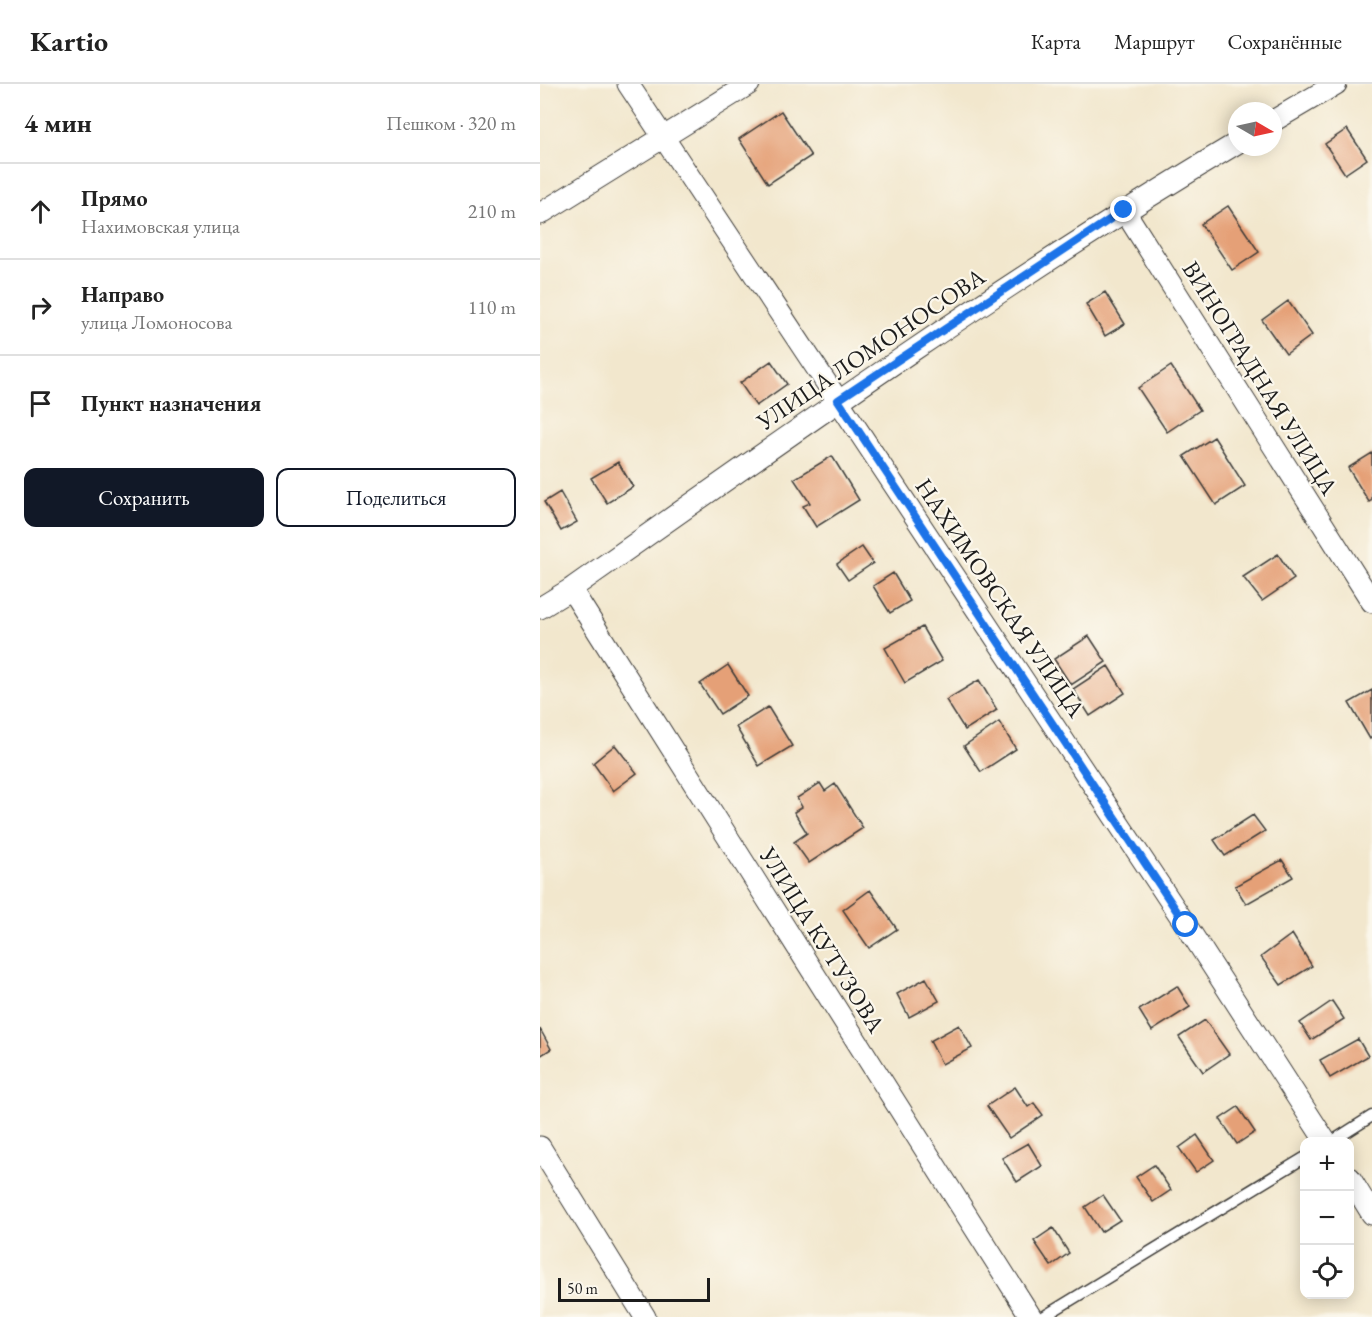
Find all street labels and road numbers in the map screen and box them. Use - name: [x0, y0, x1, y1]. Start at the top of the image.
- street label: ВИНОГРАДНАЯ УЛИЦА: [1176, 255, 1345, 501]
- street label: УЛИЦА ЛОМОНОСОВА: [750, 260, 991, 437]
- street label: НАХИМОВСКАЯ УЛИЦА: [909, 472, 1092, 724]
- street label: УЛИЦА КУТУЗОВА: [752, 840, 892, 1039]

